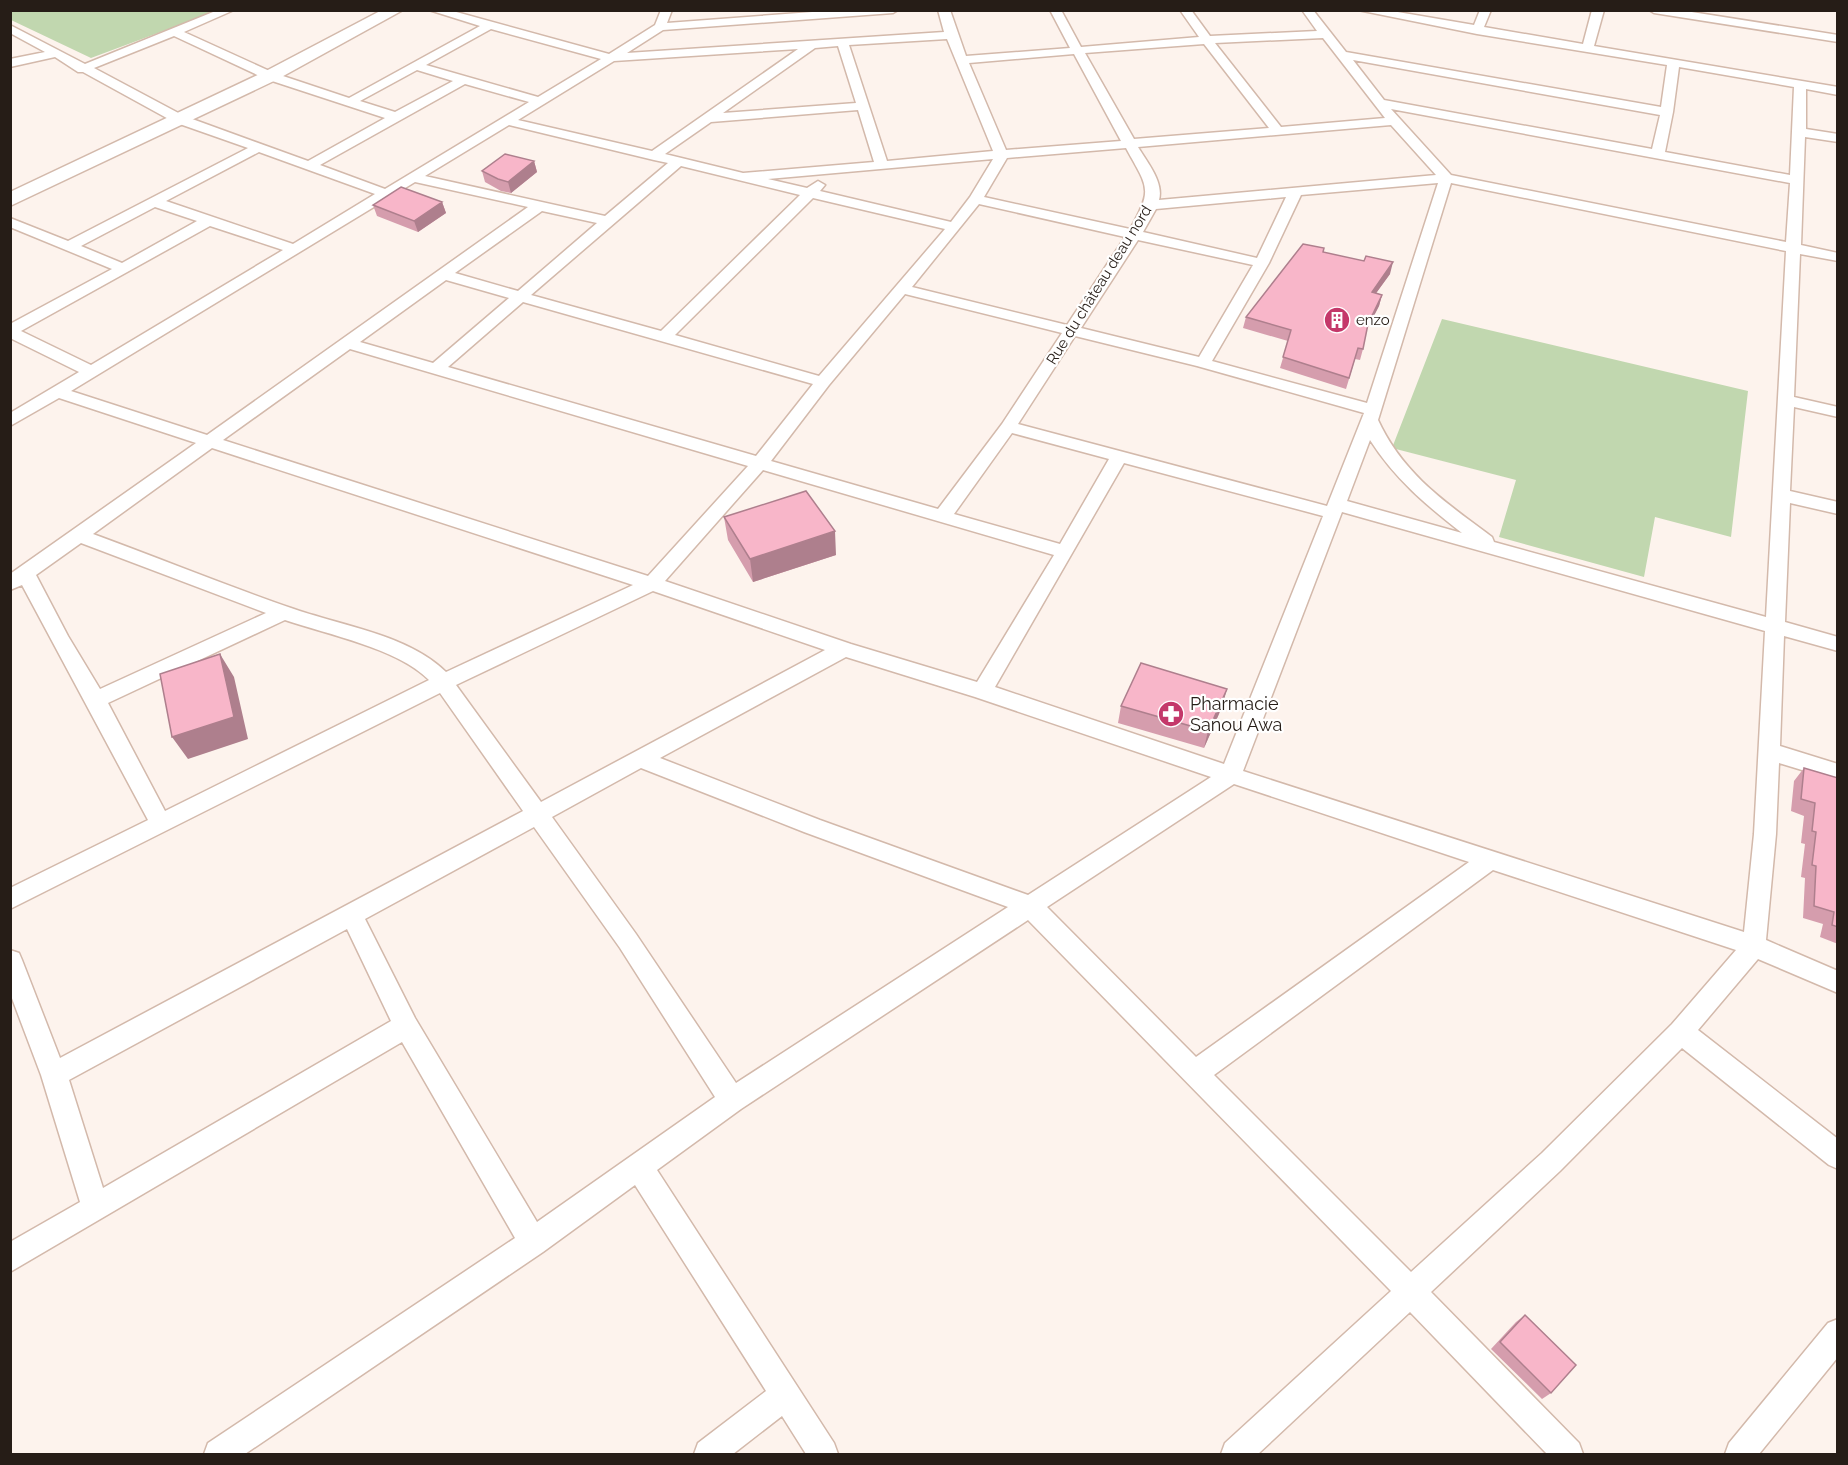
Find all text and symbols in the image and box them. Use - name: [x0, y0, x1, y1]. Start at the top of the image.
- street label: Rue du château deau nord: [1043, 202, 1155, 368]
- building icon: enzo: [1322, 305, 1352, 335]
- place label: enzo: [1356, 311, 1390, 329]
- place label: Pharmacie Sanou Awa: [1190, 693, 1282, 735]
- pharmacy icon: Pharmacie Sanou Awa: [1156, 699, 1186, 729]

